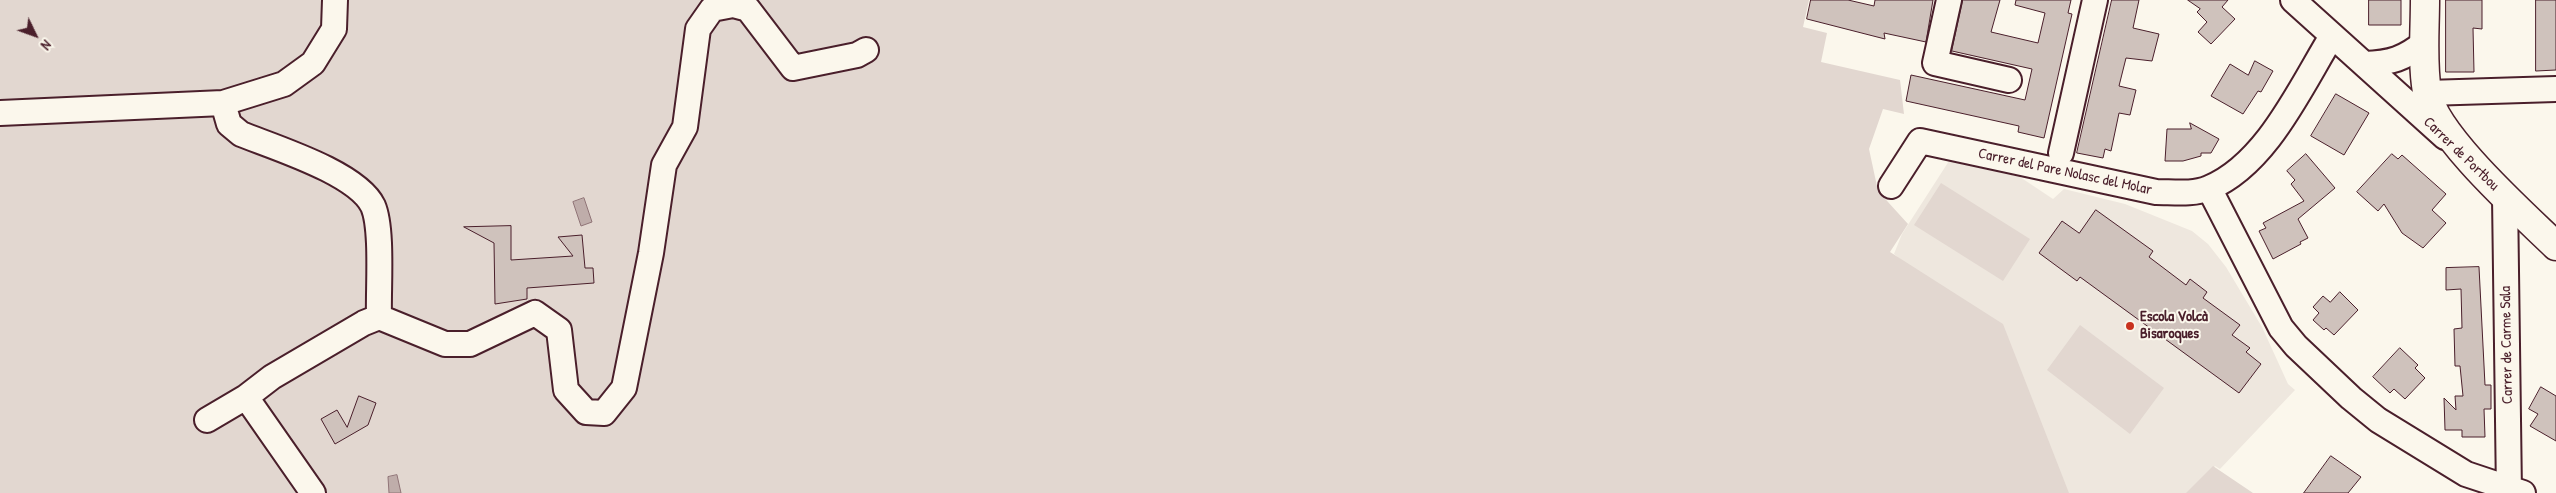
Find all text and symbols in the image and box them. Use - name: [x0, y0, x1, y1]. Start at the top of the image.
- north arrow: [10, 10, 60, 60]
- text: N: [37, 36, 56, 54]
- street label: Carrer de Portbou: [2419, 113, 2503, 195]
- street label: Carrer del Pare Nolasc del Molar: [1976, 145, 2154, 199]
- street label: Carrer de Carme Sala: [2497, 286, 2517, 404]
- place label: Escola Volcà Bisaroques: [2140, 308, 2208, 343]
- marker: Escola Volcà Bisaroques: [2124, 320, 2136, 332]

